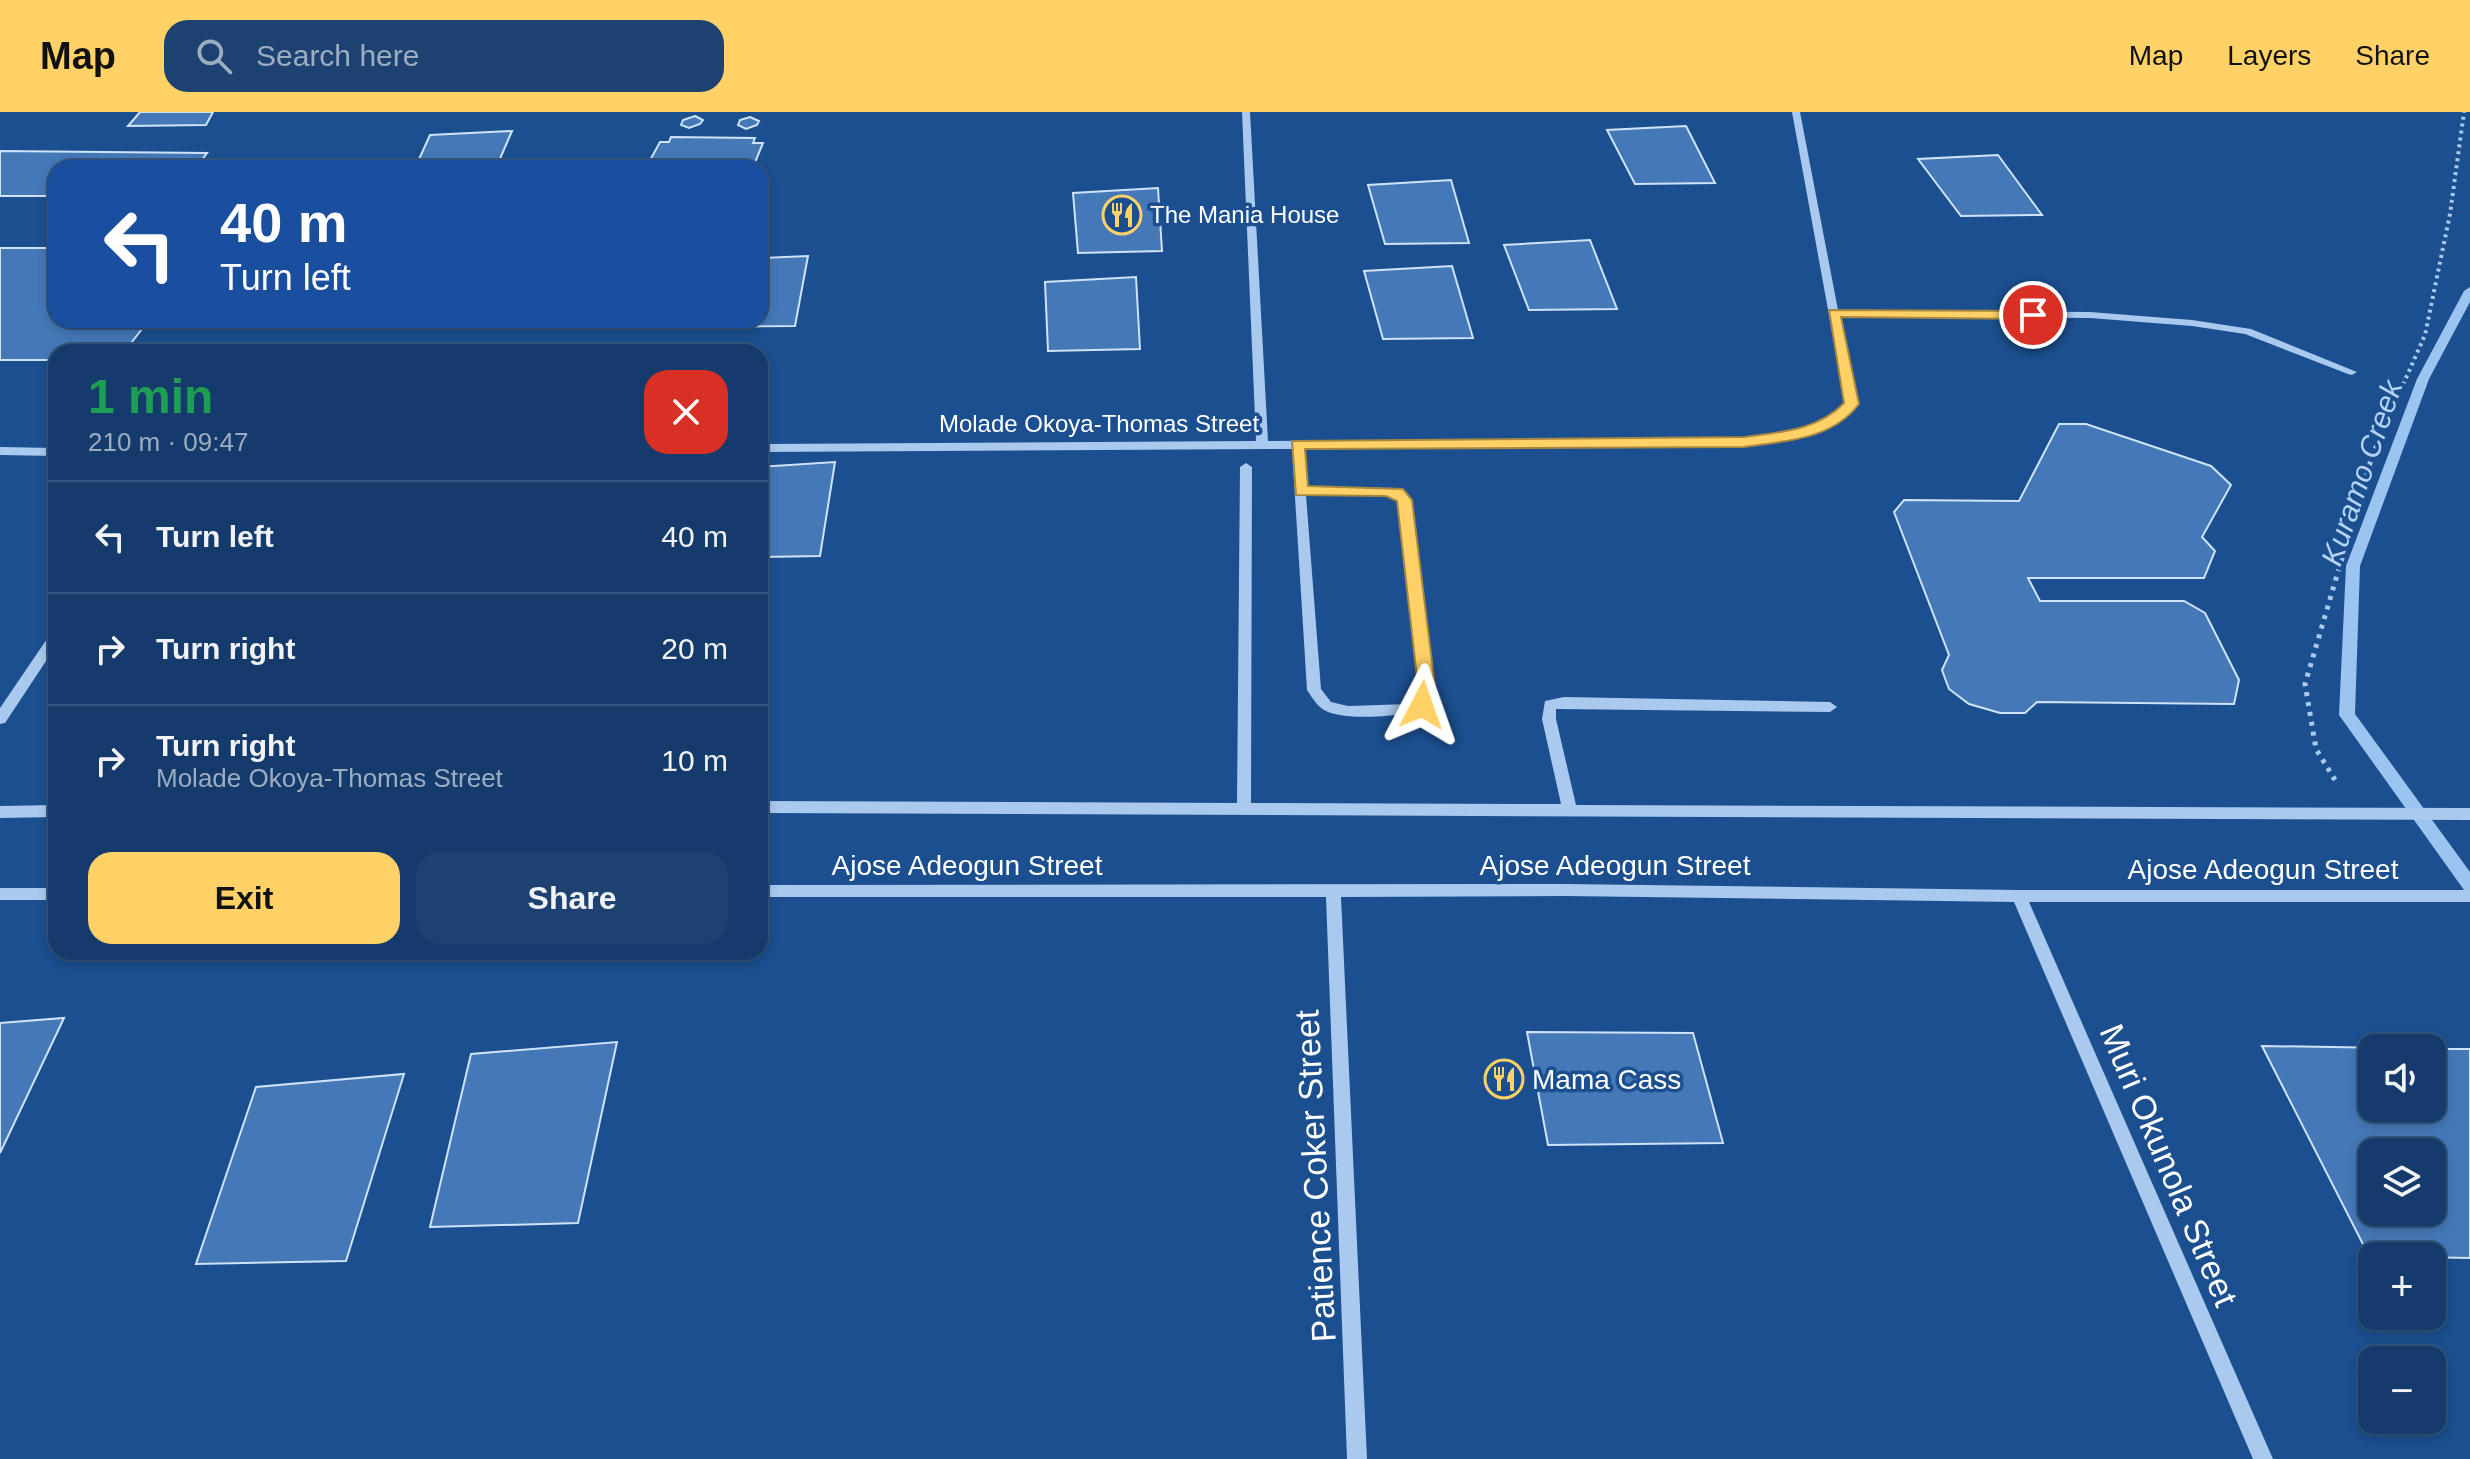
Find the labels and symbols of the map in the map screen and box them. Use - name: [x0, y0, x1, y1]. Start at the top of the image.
- restaurant icon: The Mania House: [1101, 194, 1143, 236]
- place label: The Mania House: [1150, 201, 1339, 228]
- pin: [1999, 281, 2067, 349]
- water label: Kuramo Creek: [2314, 374, 2409, 570]
- street label: Molade Okoya-Thomas Street: [939, 410, 1259, 437]
- position arrow: [1380, 663, 1464, 747]
- street label: Ajose Adeogun Street: [832, 850, 1103, 881]
- street label: Ajose Adeogun Street: [1480, 850, 1751, 881]
- street label: Ajose Adeogun Street: [2128, 854, 2399, 885]
- street label: Patience Coker Street: [1287, 1008, 1343, 1343]
- street label: Muri Okunola Street: [2092, 1018, 2246, 1312]
- restaurant icon: Mama Cass: [1483, 1058, 1525, 1100]
- place label: Mama Cass: [1532, 1064, 1681, 1095]

